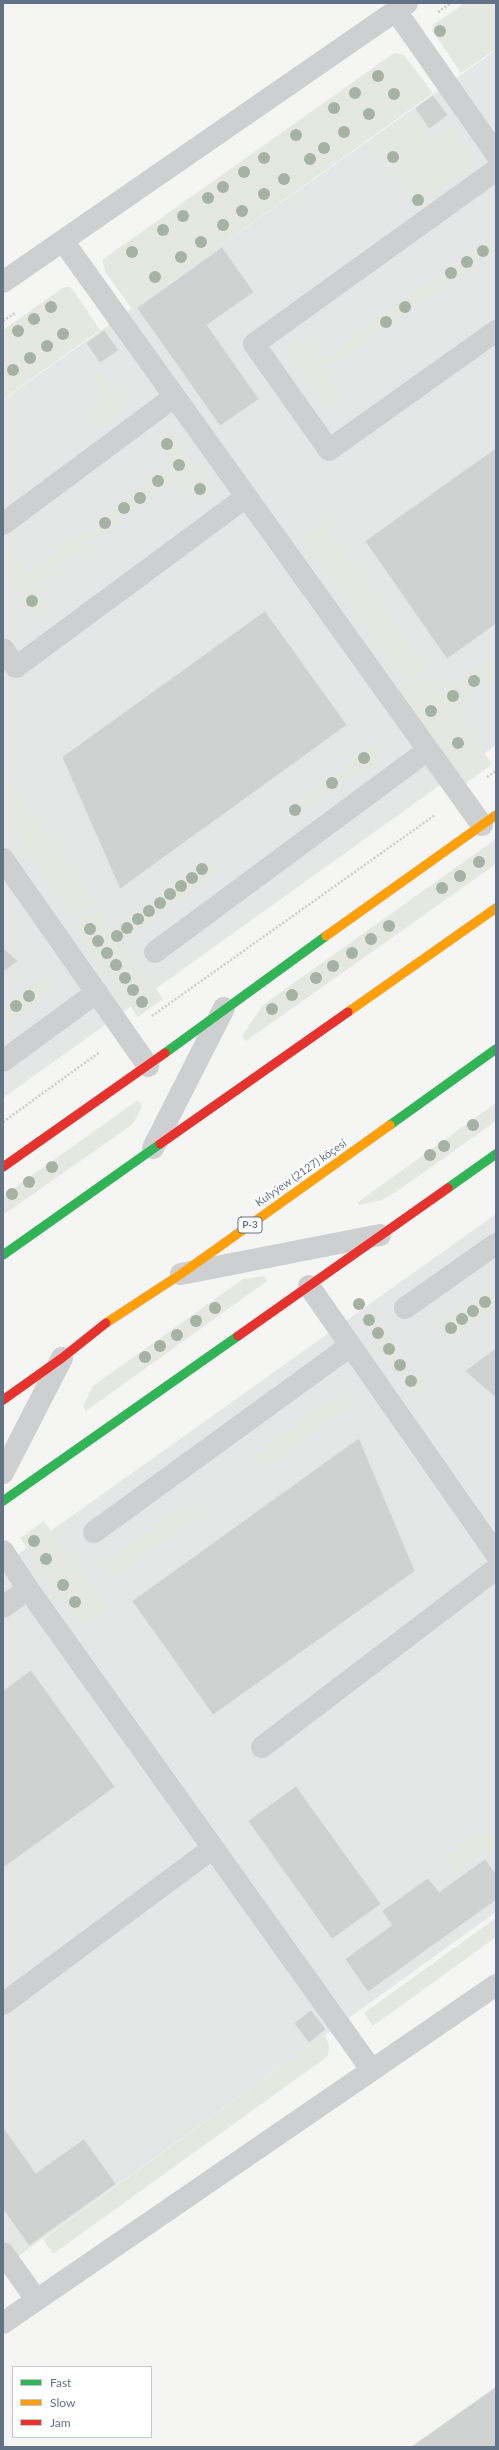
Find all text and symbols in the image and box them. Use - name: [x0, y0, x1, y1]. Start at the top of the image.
- street label: Kulyýew (2127) köçesi: [253, 1137, 349, 1209]
- road number: P-3: [238, 1217, 262, 1233]
- legend: [12, 2366, 152, 2438]
- text: Fast: [50, 2375, 71, 2390]
- text: Slow: [50, 2395, 75, 2410]
- text: Jam: [50, 2415, 71, 2430]

